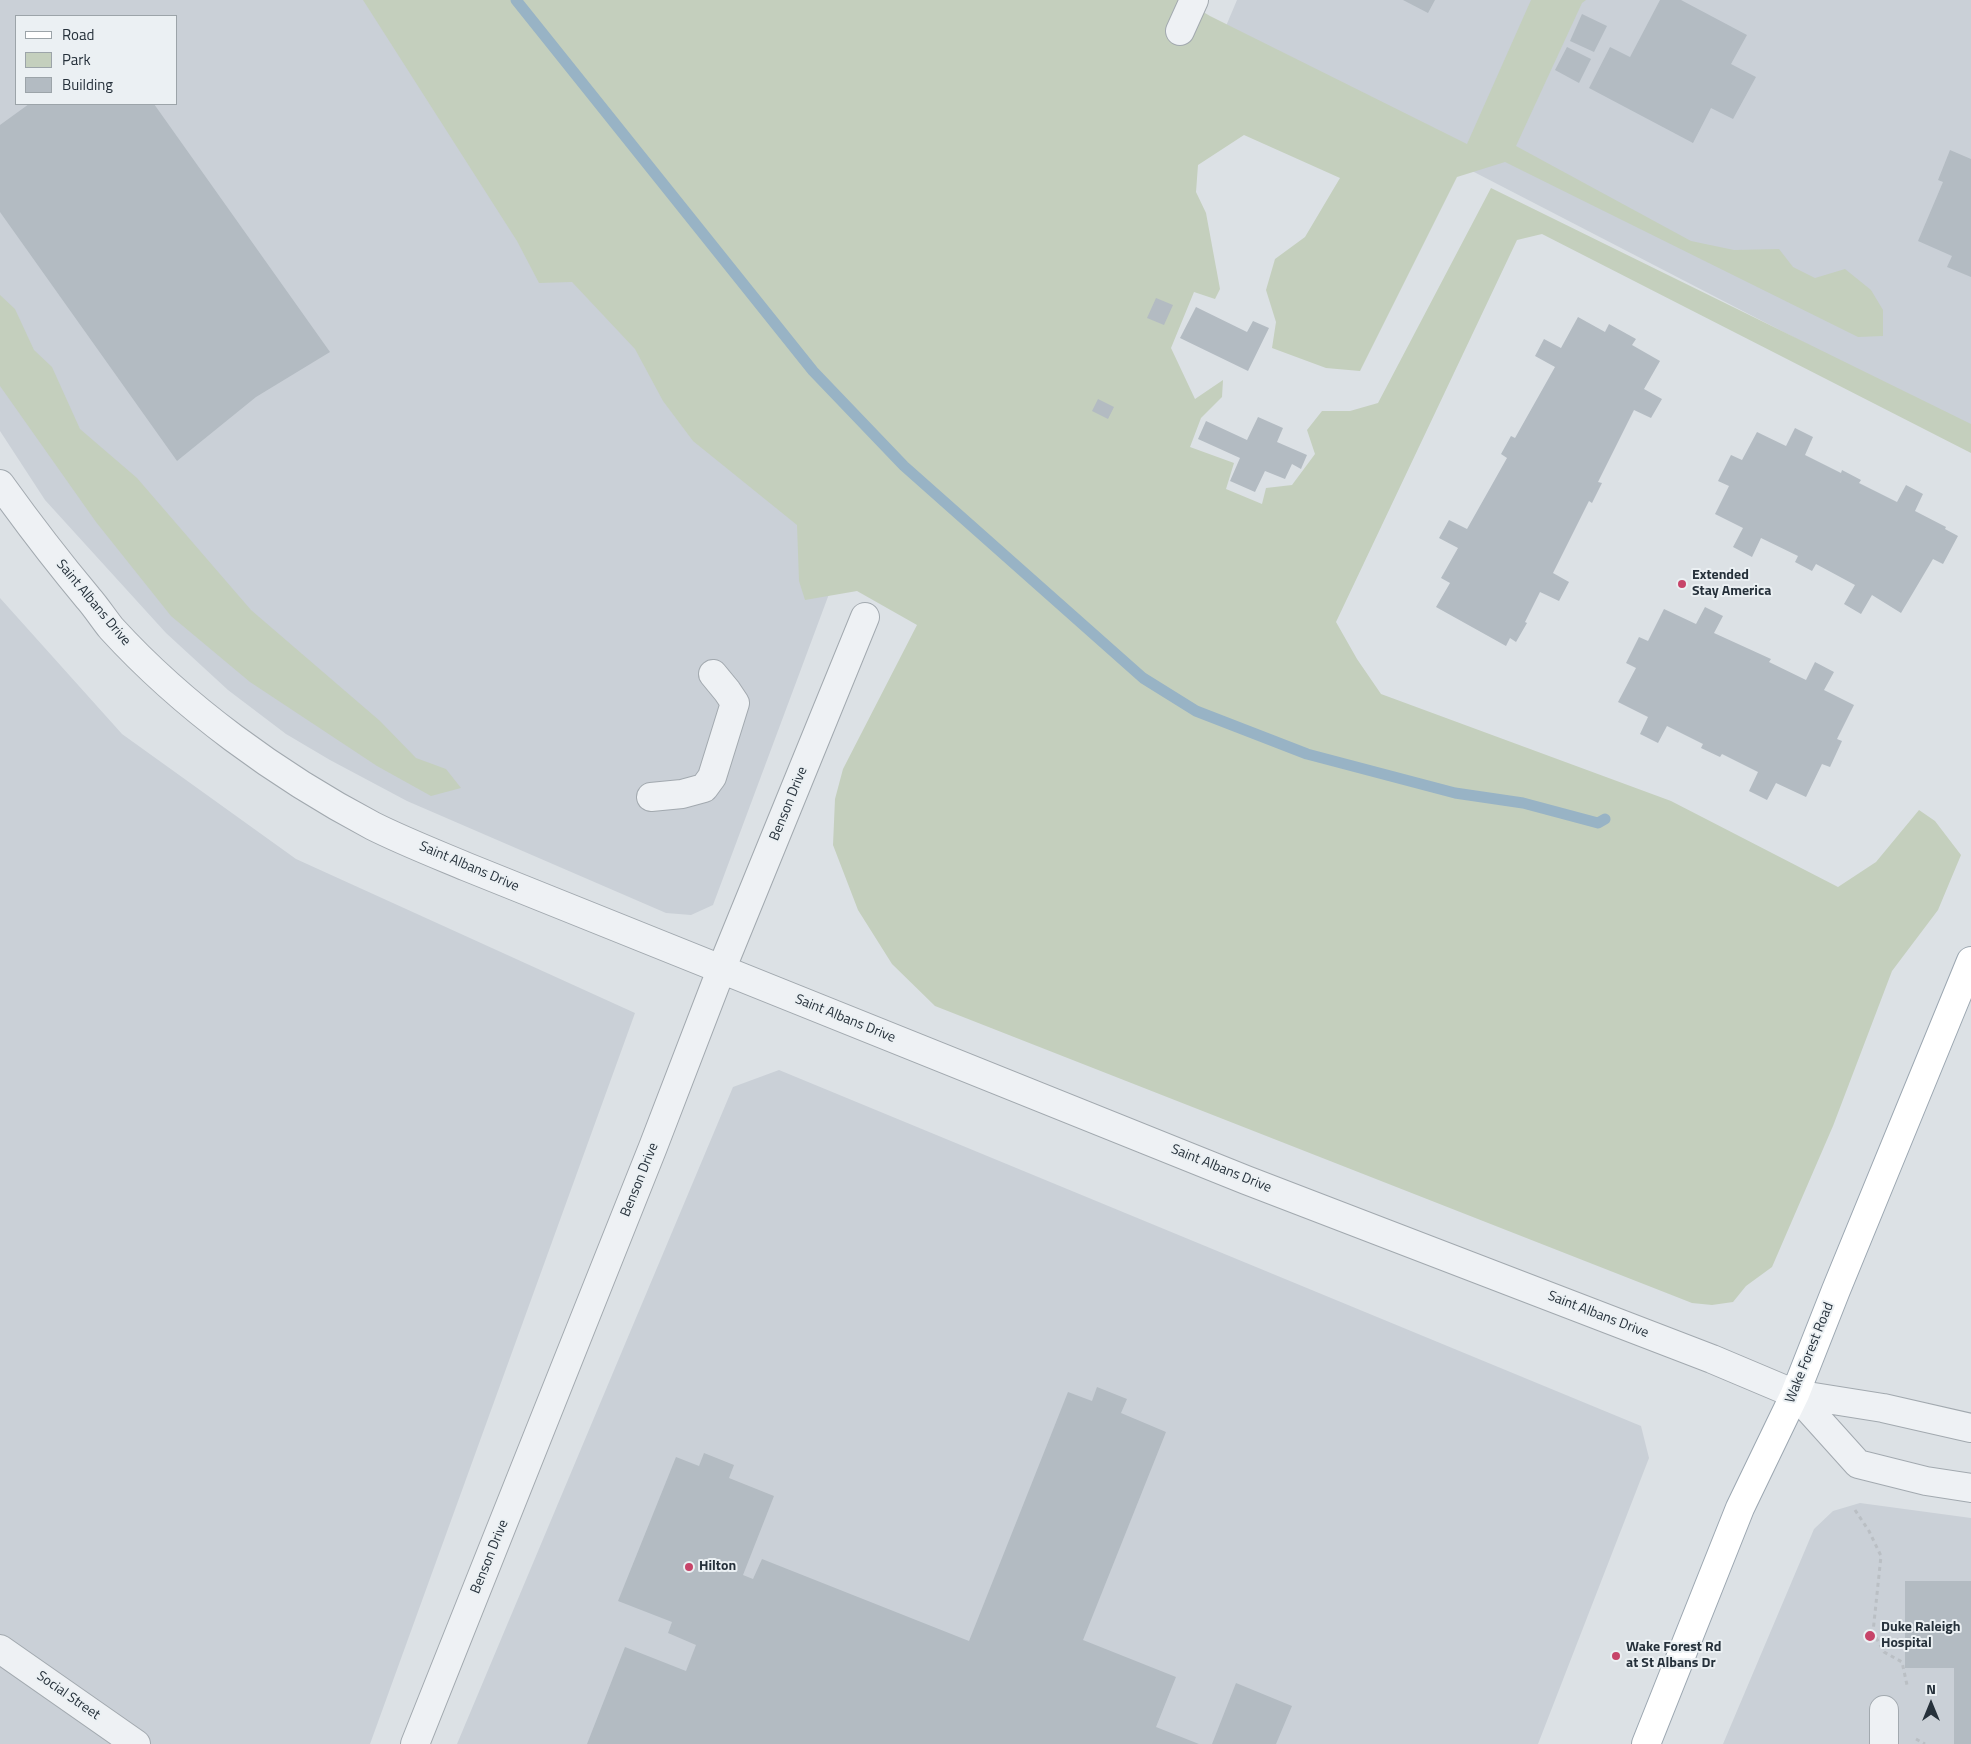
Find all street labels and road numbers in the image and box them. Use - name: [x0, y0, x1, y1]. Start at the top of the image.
- street label: Saint Albans Drive: [52, 557, 134, 649]
- street label: Benson Drive: [767, 765, 811, 843]
- street label: Saint Albans Drive: [417, 838, 521, 896]
- street label: Saint Albans Drive: [792, 991, 898, 1047]
- street label: Benson Drive: [618, 1141, 662, 1219]
- street label: Saint Albans Drive: [1168, 1141, 1274, 1197]
- street label: Saint Albans Drive: [1545, 1288, 1651, 1342]
- street label: Wake Forest Road: [1782, 1300, 1838, 1406]
- street label: Benson Drive: [468, 1518, 512, 1596]
- street label: Social Street: [33, 1668, 103, 1724]

